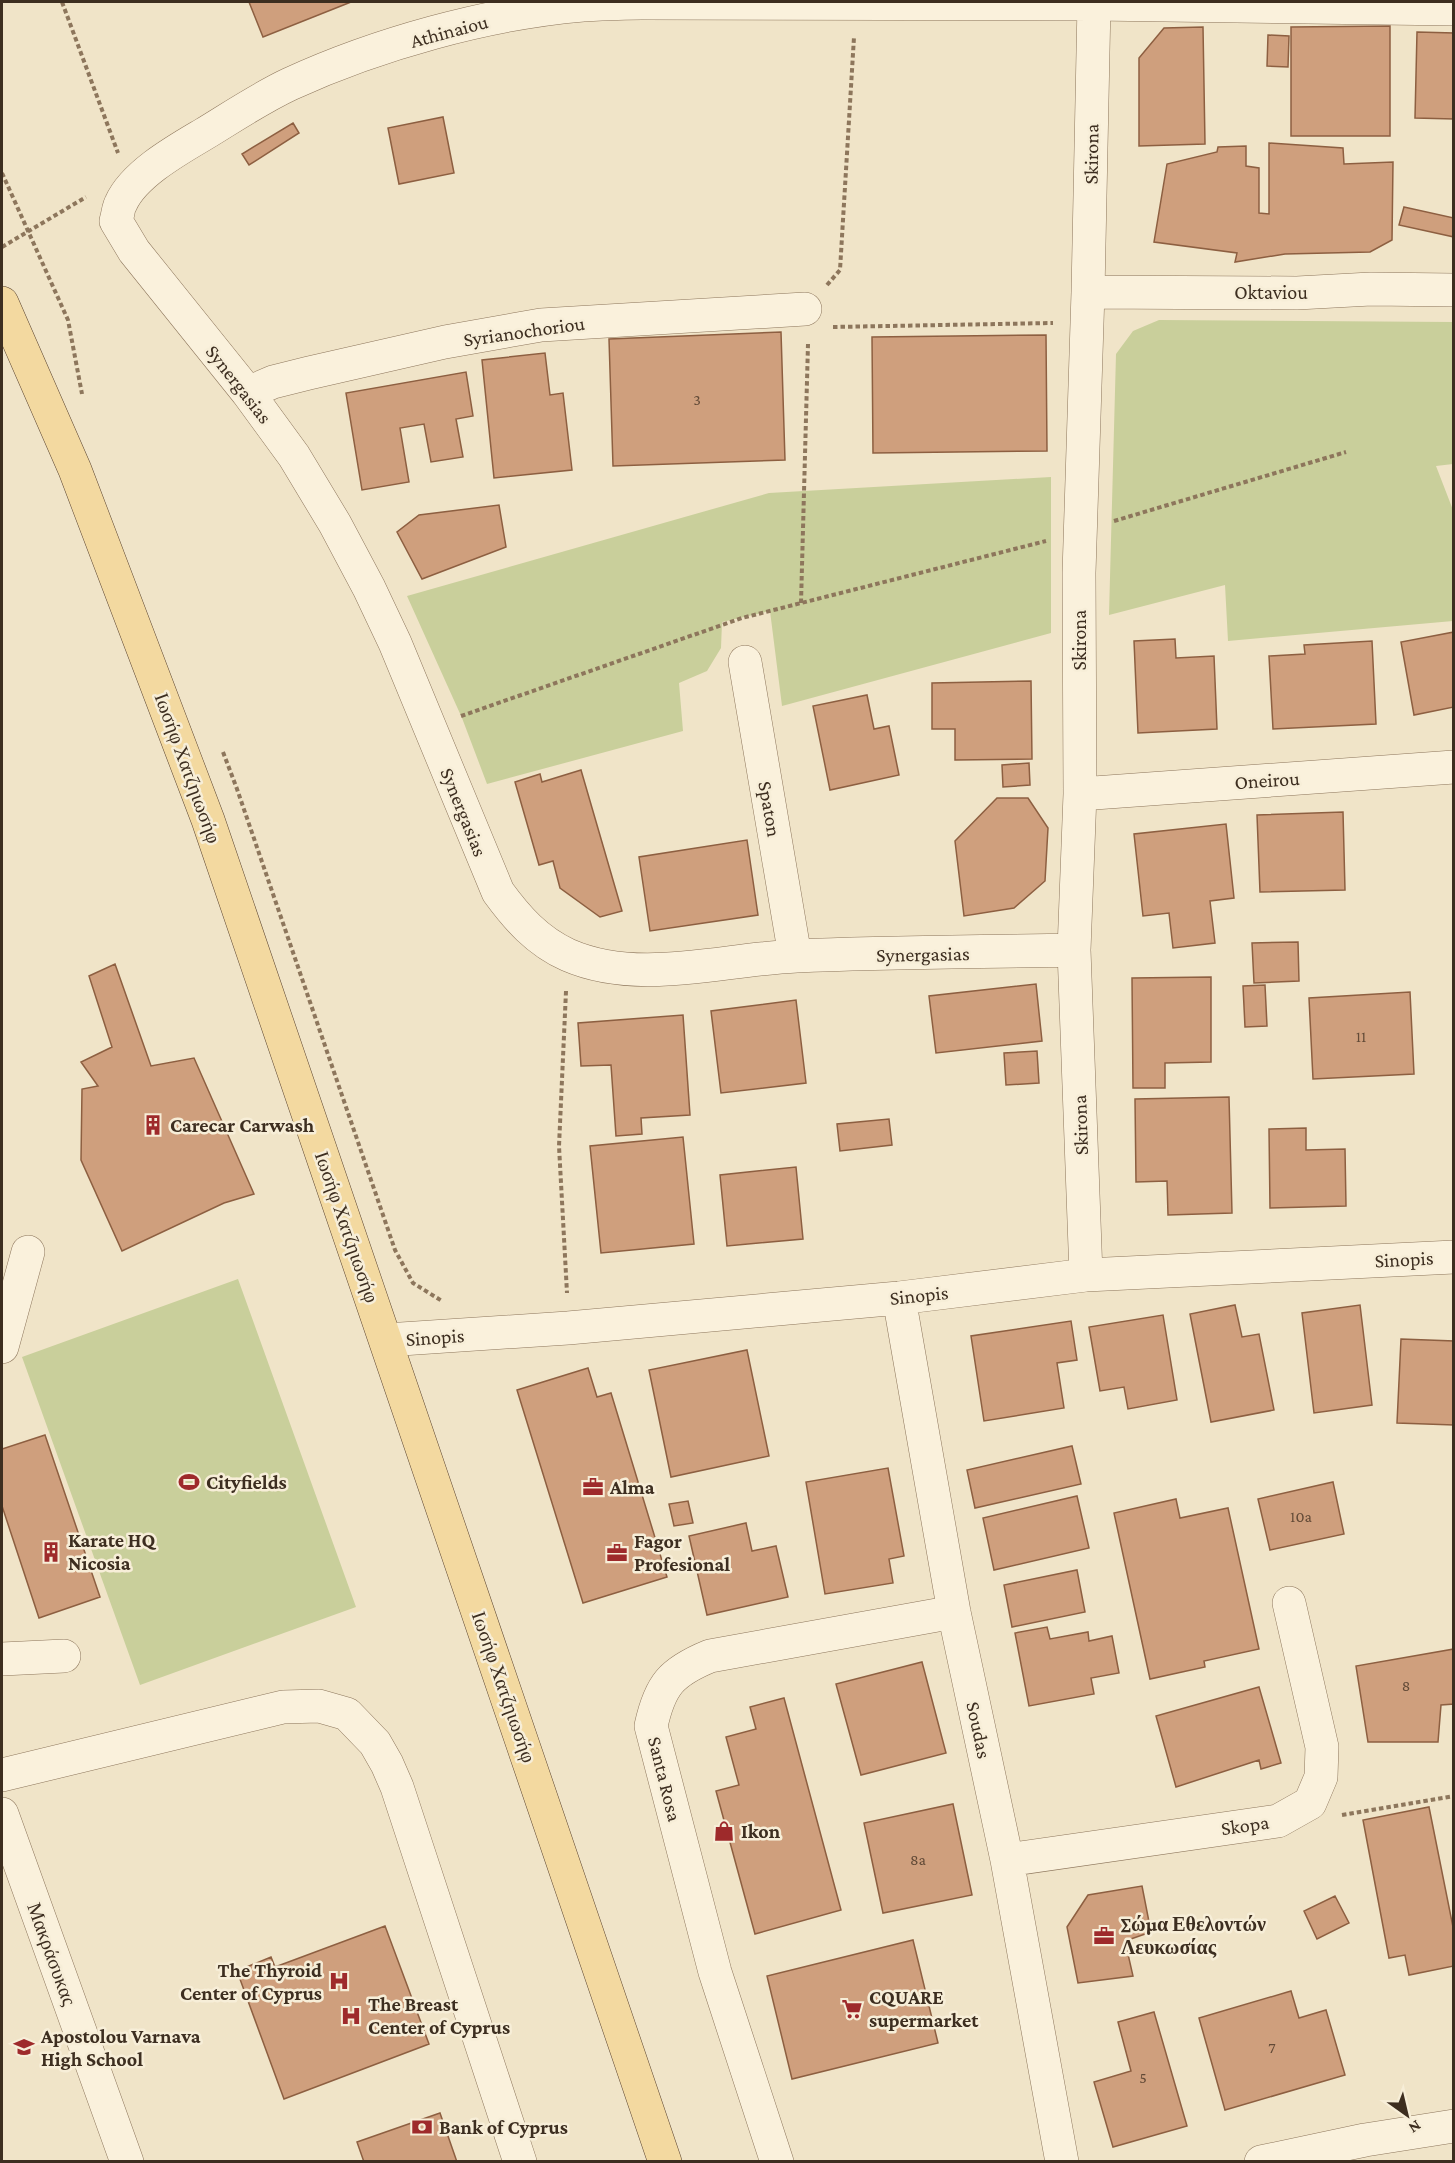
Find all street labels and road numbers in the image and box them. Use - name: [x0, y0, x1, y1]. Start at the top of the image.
- street label: Athinaiou: [408, 10, 491, 52]
- street label: Skirona: [1079, 123, 1103, 185]
- street label: Oktaviou: [1234, 281, 1308, 303]
- street label: Syrianochoriou: [462, 312, 587, 351]
- street label: Synergasias: [201, 340, 277, 428]
- street label: Skirona: [1068, 610, 1090, 670]
- street label: Ιωσήφ Χατζηιωσήφ: [150, 690, 225, 847]
- street label: Synergasias: [435, 764, 492, 860]
- street label: Oneirou: [1234, 767, 1301, 793]
- street label: Spaton: [753, 779, 786, 839]
- street label: Synergasias: [876, 942, 970, 967]
- street label: Skirona: [1068, 1094, 1092, 1156]
- street label: Ιωσήφ Χατζηιωσήφ: [310, 1148, 383, 1306]
- street label: Sinopis: [1374, 1246, 1434, 1273]
- street label: Sinopis: [889, 1281, 950, 1310]
- street label: Sinopis: [405, 1324, 465, 1351]
- street label: Ιωσήφ Χατζηιωσήφ: [467, 1608, 540, 1766]
- street label: Soudas: [962, 1700, 996, 1761]
- street label: Santa Rosa: [644, 1734, 686, 1824]
- street label: Skopa: [1219, 1811, 1271, 1840]
- street label: Μακράσυκας: [22, 1900, 81, 2009]

